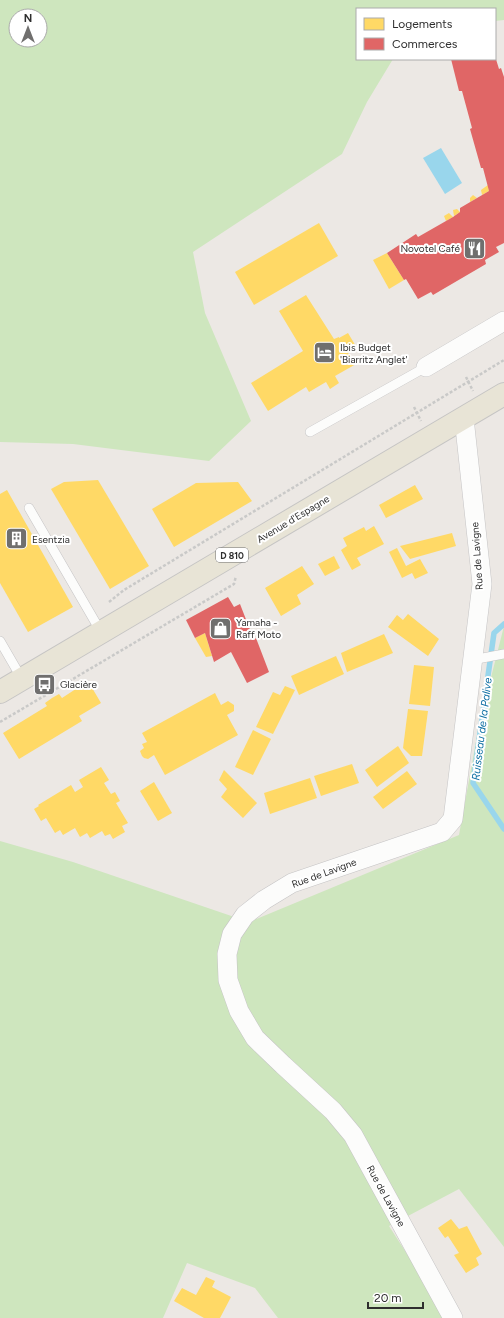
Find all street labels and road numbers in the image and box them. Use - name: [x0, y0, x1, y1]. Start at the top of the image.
- street label: Avenue d'Espagne: [254, 492, 332, 546]
- street label: Rue de Lavigne: [468, 521, 486, 590]
- road number: D 810: [216, 548, 248, 562]
- street label: Rue de Lavigne: [290, 855, 359, 891]
- street label: Rue de Lavigne: [364, 1163, 408, 1229]

